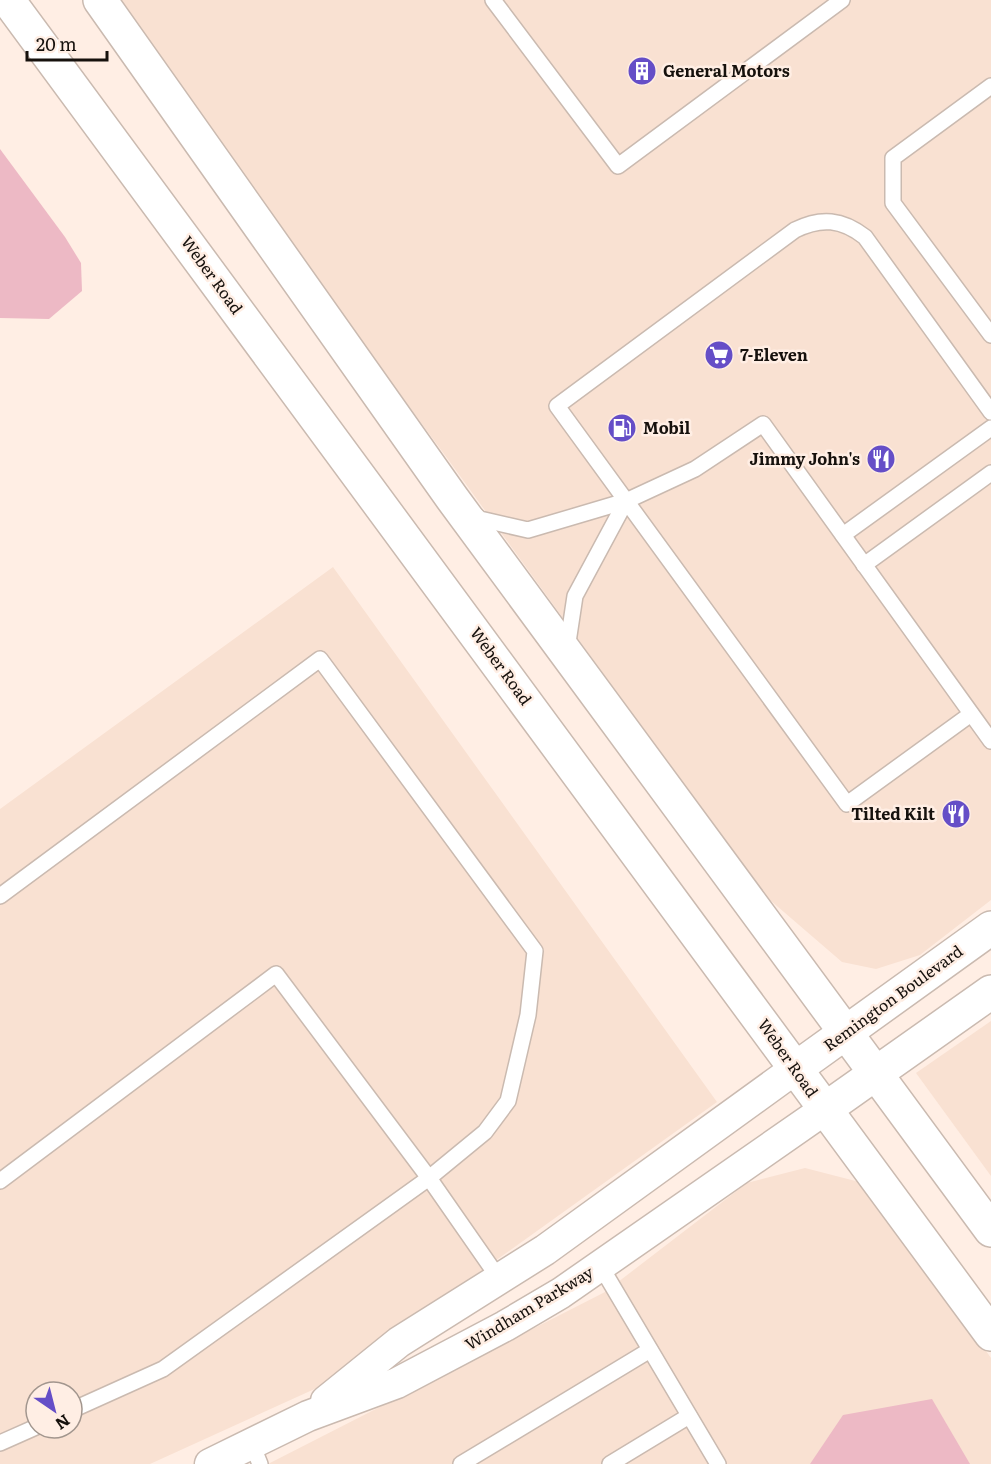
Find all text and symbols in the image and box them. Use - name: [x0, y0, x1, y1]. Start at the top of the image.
- scale bar: [27, 24, 106, 62]
- text: 20 m: [36, 30, 77, 57]
- building icon: General Motors: [626, 55, 658, 87]
- place label: General Motors: [663, 58, 790, 82]
- street label: Weber Road: [176, 230, 249, 319]
- supermarket icon: 7-Eleven: [703, 339, 735, 371]
- place label: 7-Eleven: [740, 342, 808, 366]
- fuel station icon: Mobil: [606, 412, 638, 444]
- place label: Mobil: [643, 415, 691, 439]
- restaurant icon: Jimmy John's: [865, 443, 897, 475]
- place label: Jimmy John's: [749, 446, 860, 470]
- street label: Weber Road: [465, 621, 538, 710]
- restaurant icon: Tilted Kilt: [940, 798, 972, 830]
- place label: Tilted Kilt: [851, 801, 935, 825]
- street label: Remington Boulevard: [818, 938, 967, 1056]
- street label: Weber Road: [753, 1013, 825, 1102]
- street label: Windham Parkway: [460, 1259, 598, 1355]
- north arrow: [24, 1380, 84, 1440]
- text: N: [51, 1409, 76, 1437]

